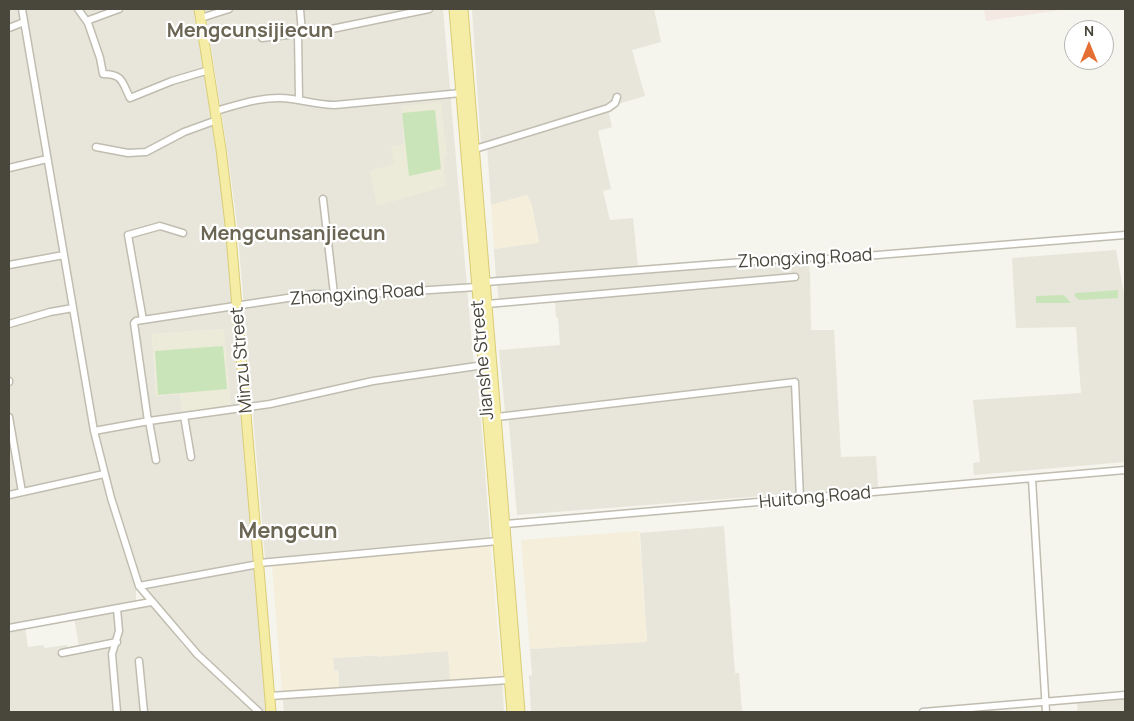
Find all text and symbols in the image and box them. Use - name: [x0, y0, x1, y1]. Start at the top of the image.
- district label: Mengcunsijiecun: [167, 19, 333, 43]
- north arrow: [1064, 20, 1114, 70]
- text: N: [1084, 21, 1094, 40]
- district label: Mengcunsanjiecun: [200, 222, 386, 246]
- street label: Zhongxing Road: [737, 245, 873, 273]
- street label: Zhongxing Road: [289, 280, 425, 310]
- street label: Jianshe Street: [467, 299, 499, 421]
- street label: Minzu Street: [227, 306, 257, 414]
- street label: Huitong Road: [758, 482, 872, 514]
- district label: Mengcun: [238, 519, 338, 545]

